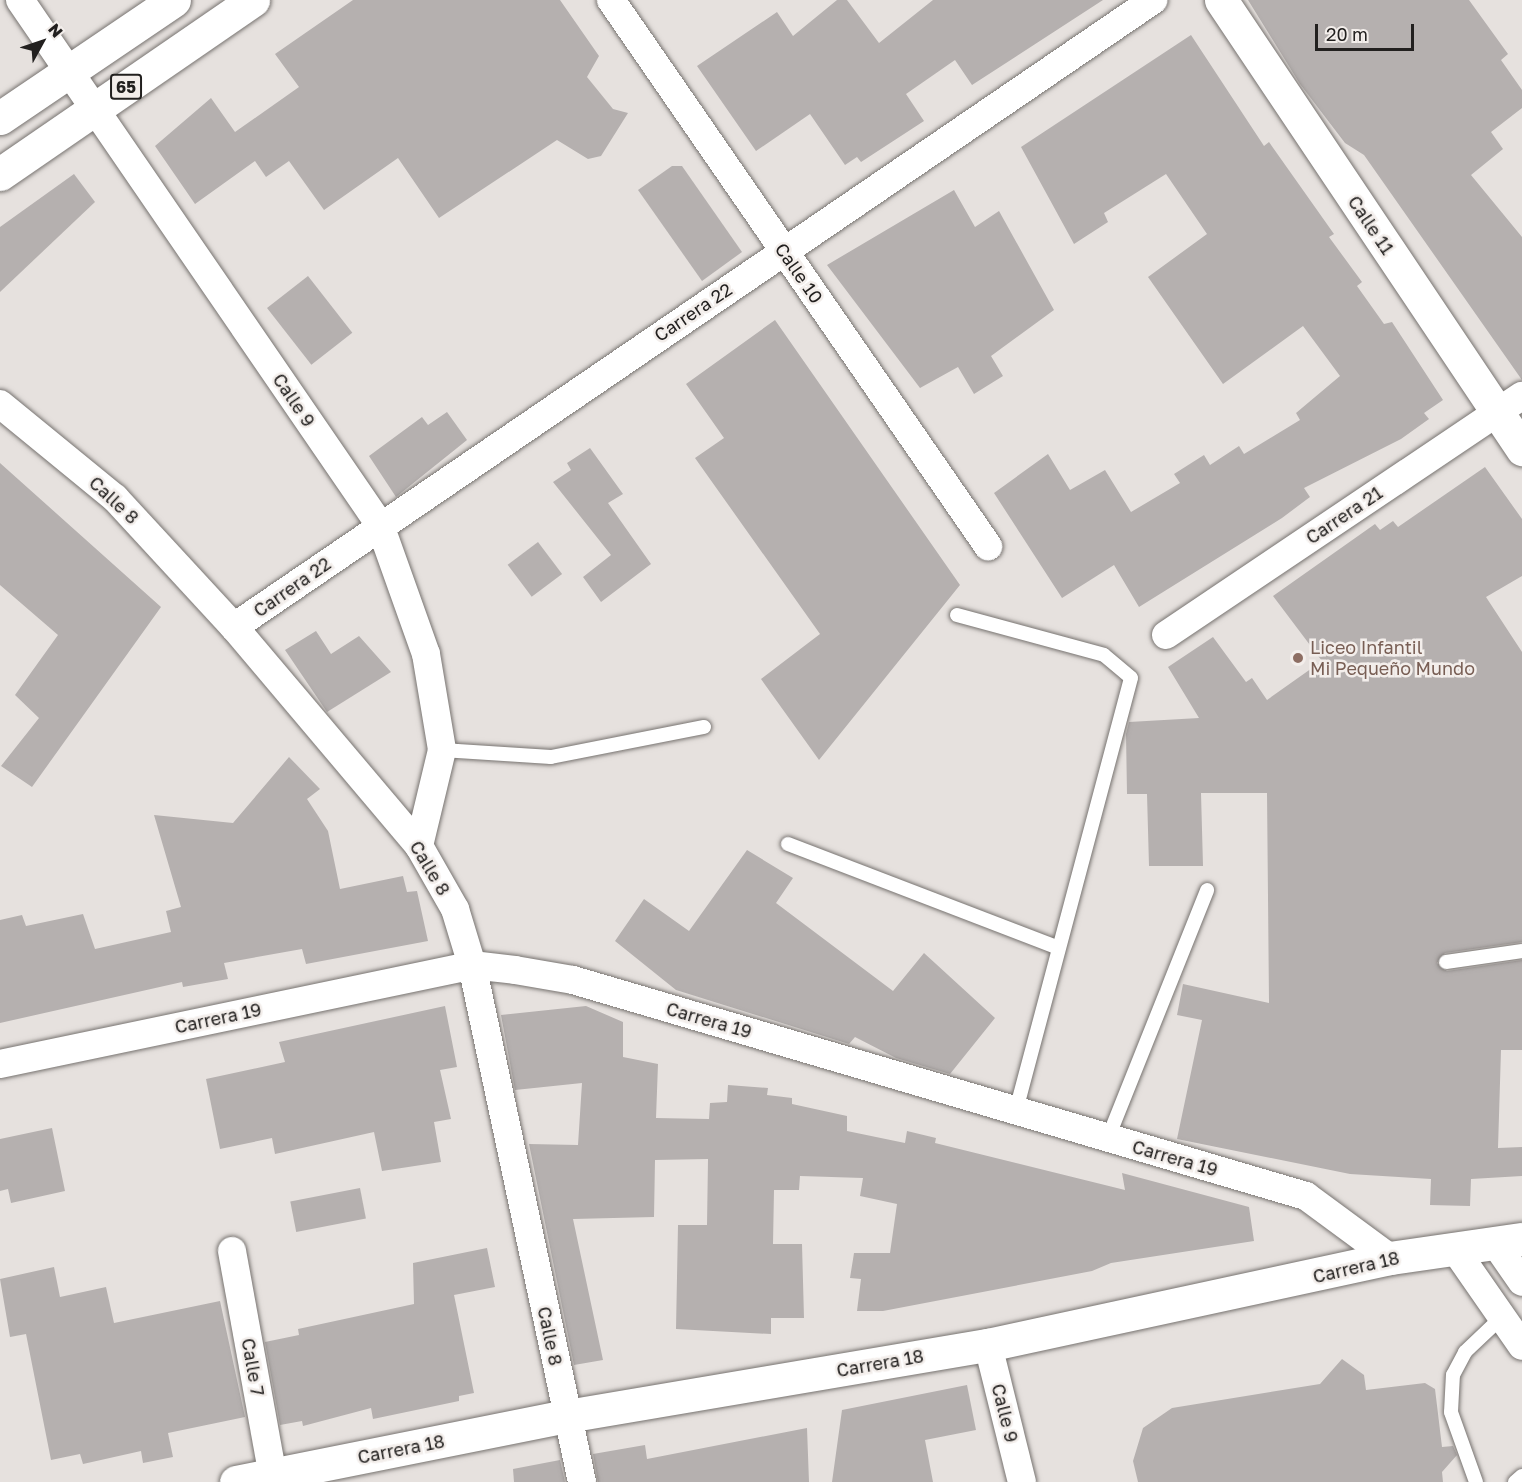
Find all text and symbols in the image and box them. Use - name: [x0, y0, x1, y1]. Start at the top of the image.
- north arrow: [12, 12, 72, 72]
- scale bar: [1318, 12, 1417, 50]
- text: N: [44, 19, 67, 42]
- text: 20 m: [1326, 23, 1368, 45]
- road number: 65: [110, 74, 142, 100]
- street label: Calle 11: [1344, 192, 1398, 258]
- street label: Calle 10: [770, 239, 828, 307]
- street label: Carrera 22: [650, 278, 736, 346]
- street label: Calle 9: [268, 369, 320, 431]
- street label: Calle 8: [85, 472, 143, 528]
- street label: Carrera 21: [1302, 482, 1386, 548]
- street label: Carrera 22: [249, 553, 335, 621]
- place label: Liceo Infantil Mi Pequeño Mundo: [1310, 637, 1475, 680]
- marker: Liceo Infantil Mi Pequeño Mundo: [1291, 651, 1305, 665]
- street label: Calle 8: [405, 837, 455, 899]
- street label: Carrera 19: [173, 998, 263, 1038]
- street label: Carrera 19: [664, 998, 754, 1042]
- street label: Carrera 19: [1130, 1136, 1220, 1180]
- street label: Carrera 18: [1311, 1247, 1401, 1287]
- street label: Calle 8: [533, 1305, 567, 1367]
- street label: Calle 7: [237, 1336, 269, 1398]
- street label: Carrera 18: [835, 1345, 925, 1381]
- street label: Calle 9: [987, 1381, 1023, 1445]
- street label: Carrera 18: [356, 1430, 446, 1468]

